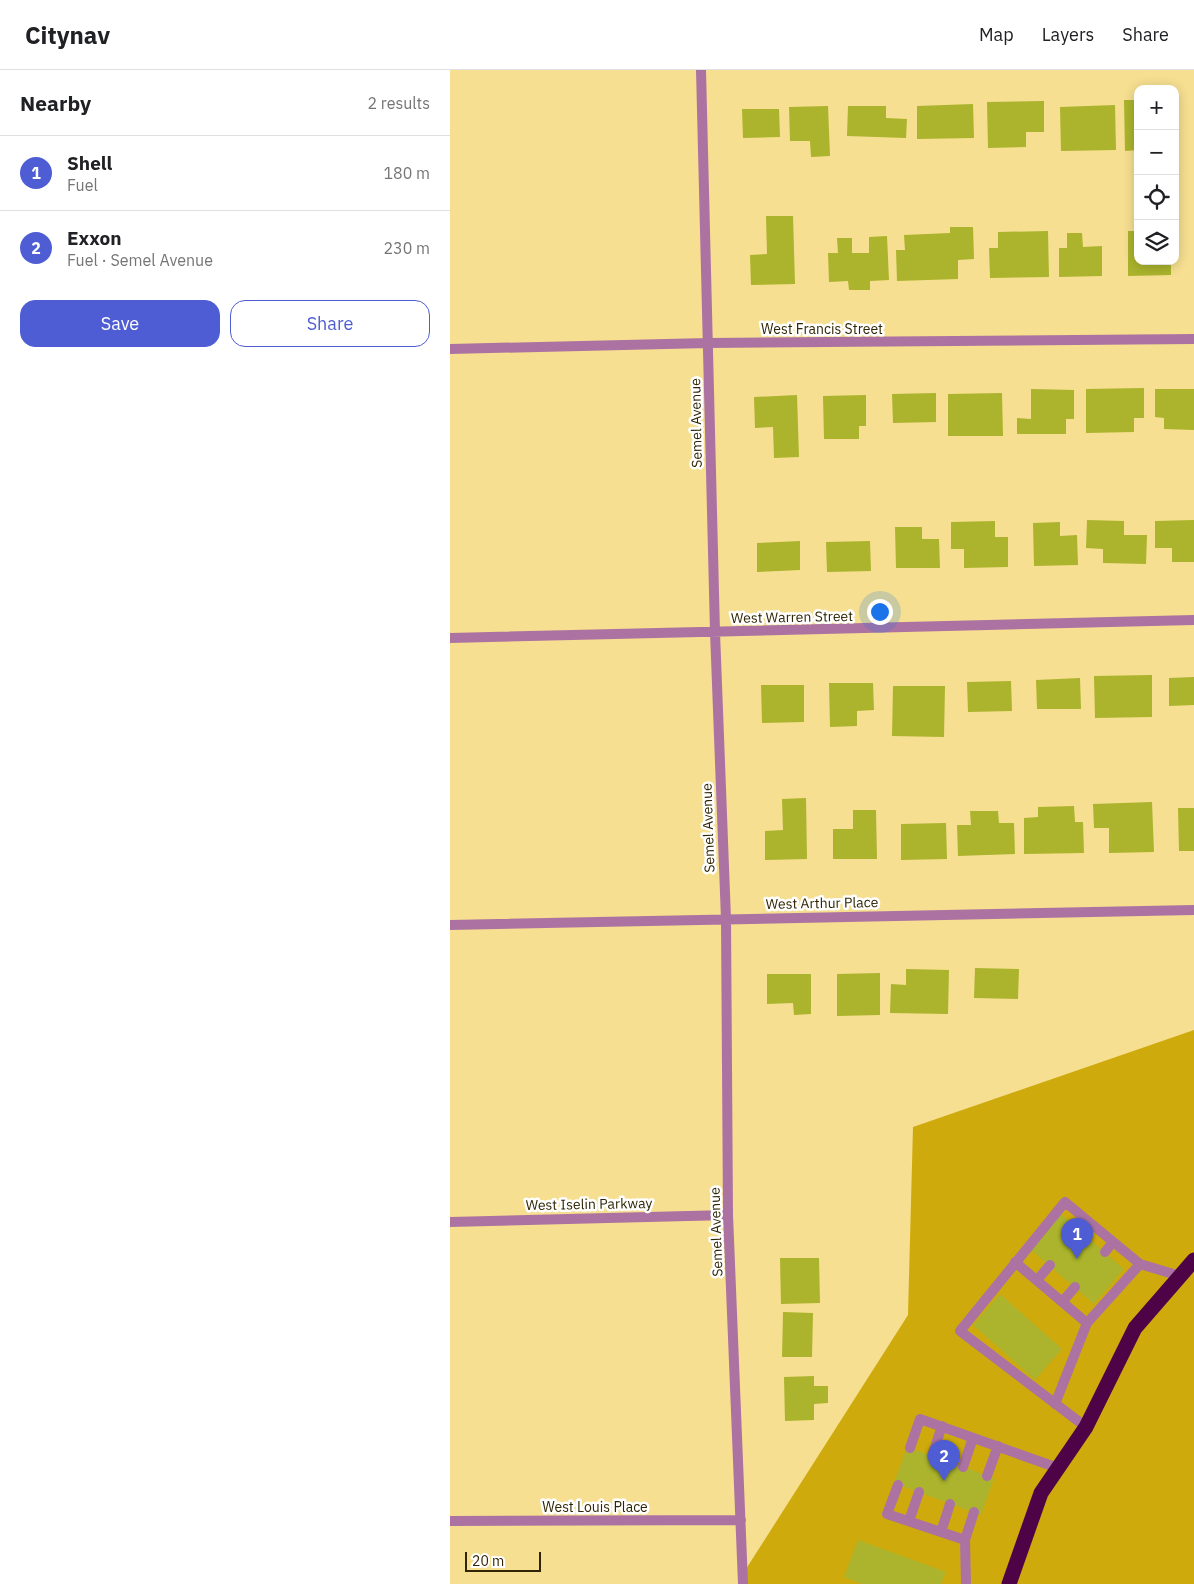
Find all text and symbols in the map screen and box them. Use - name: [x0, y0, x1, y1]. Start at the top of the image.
- text: Citynav: [25, 19, 110, 51]
- text: Map: [979, 23, 1014, 46]
- text: Layers: [1042, 23, 1094, 46]
- text: Share: [1122, 23, 1169, 46]
- map controls: [1134, 85, 1179, 265]
- button: +: [1134, 85, 1179, 130]
- text: Nearby: [20, 89, 91, 117]
- text: 2 results: [367, 93, 430, 113]
- button: −: [1134, 130, 1179, 175]
- text: Shell: [67, 151, 112, 175]
- text: 1: [31, 163, 41, 183]
- text: 180 m: [383, 163, 430, 183]
- text: Fuel: [67, 175, 98, 195]
- button: locate: [1134, 175, 1179, 220]
- button: layers: [1134, 220, 1179, 265]
- text: Exxon: [67, 226, 122, 250]
- text: 2: [31, 238, 41, 258]
- text: 230 m: [383, 238, 430, 258]
- text: Fuel · Semel Avenue: [67, 250, 213, 270]
- button: Save: [20, 300, 220, 347]
- button: Share: [230, 300, 430, 347]
- street label: West Francis Street: [761, 320, 883, 338]
- street label: Semel Avenue: [686, 378, 706, 468]
- your location: [867, 599, 893, 625]
- street label: West Warren Street: [731, 607, 853, 627]
- street label: Semel Avenue: [697, 783, 719, 873]
- street label: West Arthur Place: [765, 893, 879, 913]
- street label: Semel Avenue: [705, 1187, 727, 1277]
- street label: West Iselin Parkway: [525, 1194, 653, 1214]
- pin: 1: [1061, 1218, 1093, 1259]
- pin: 2: [928, 1440, 960, 1481]
- street label: West Louis Place: [542, 1498, 648, 1516]
- scale bar: [465, 1549, 541, 1572]
- text: 20 m: [472, 1552, 504, 1570]

